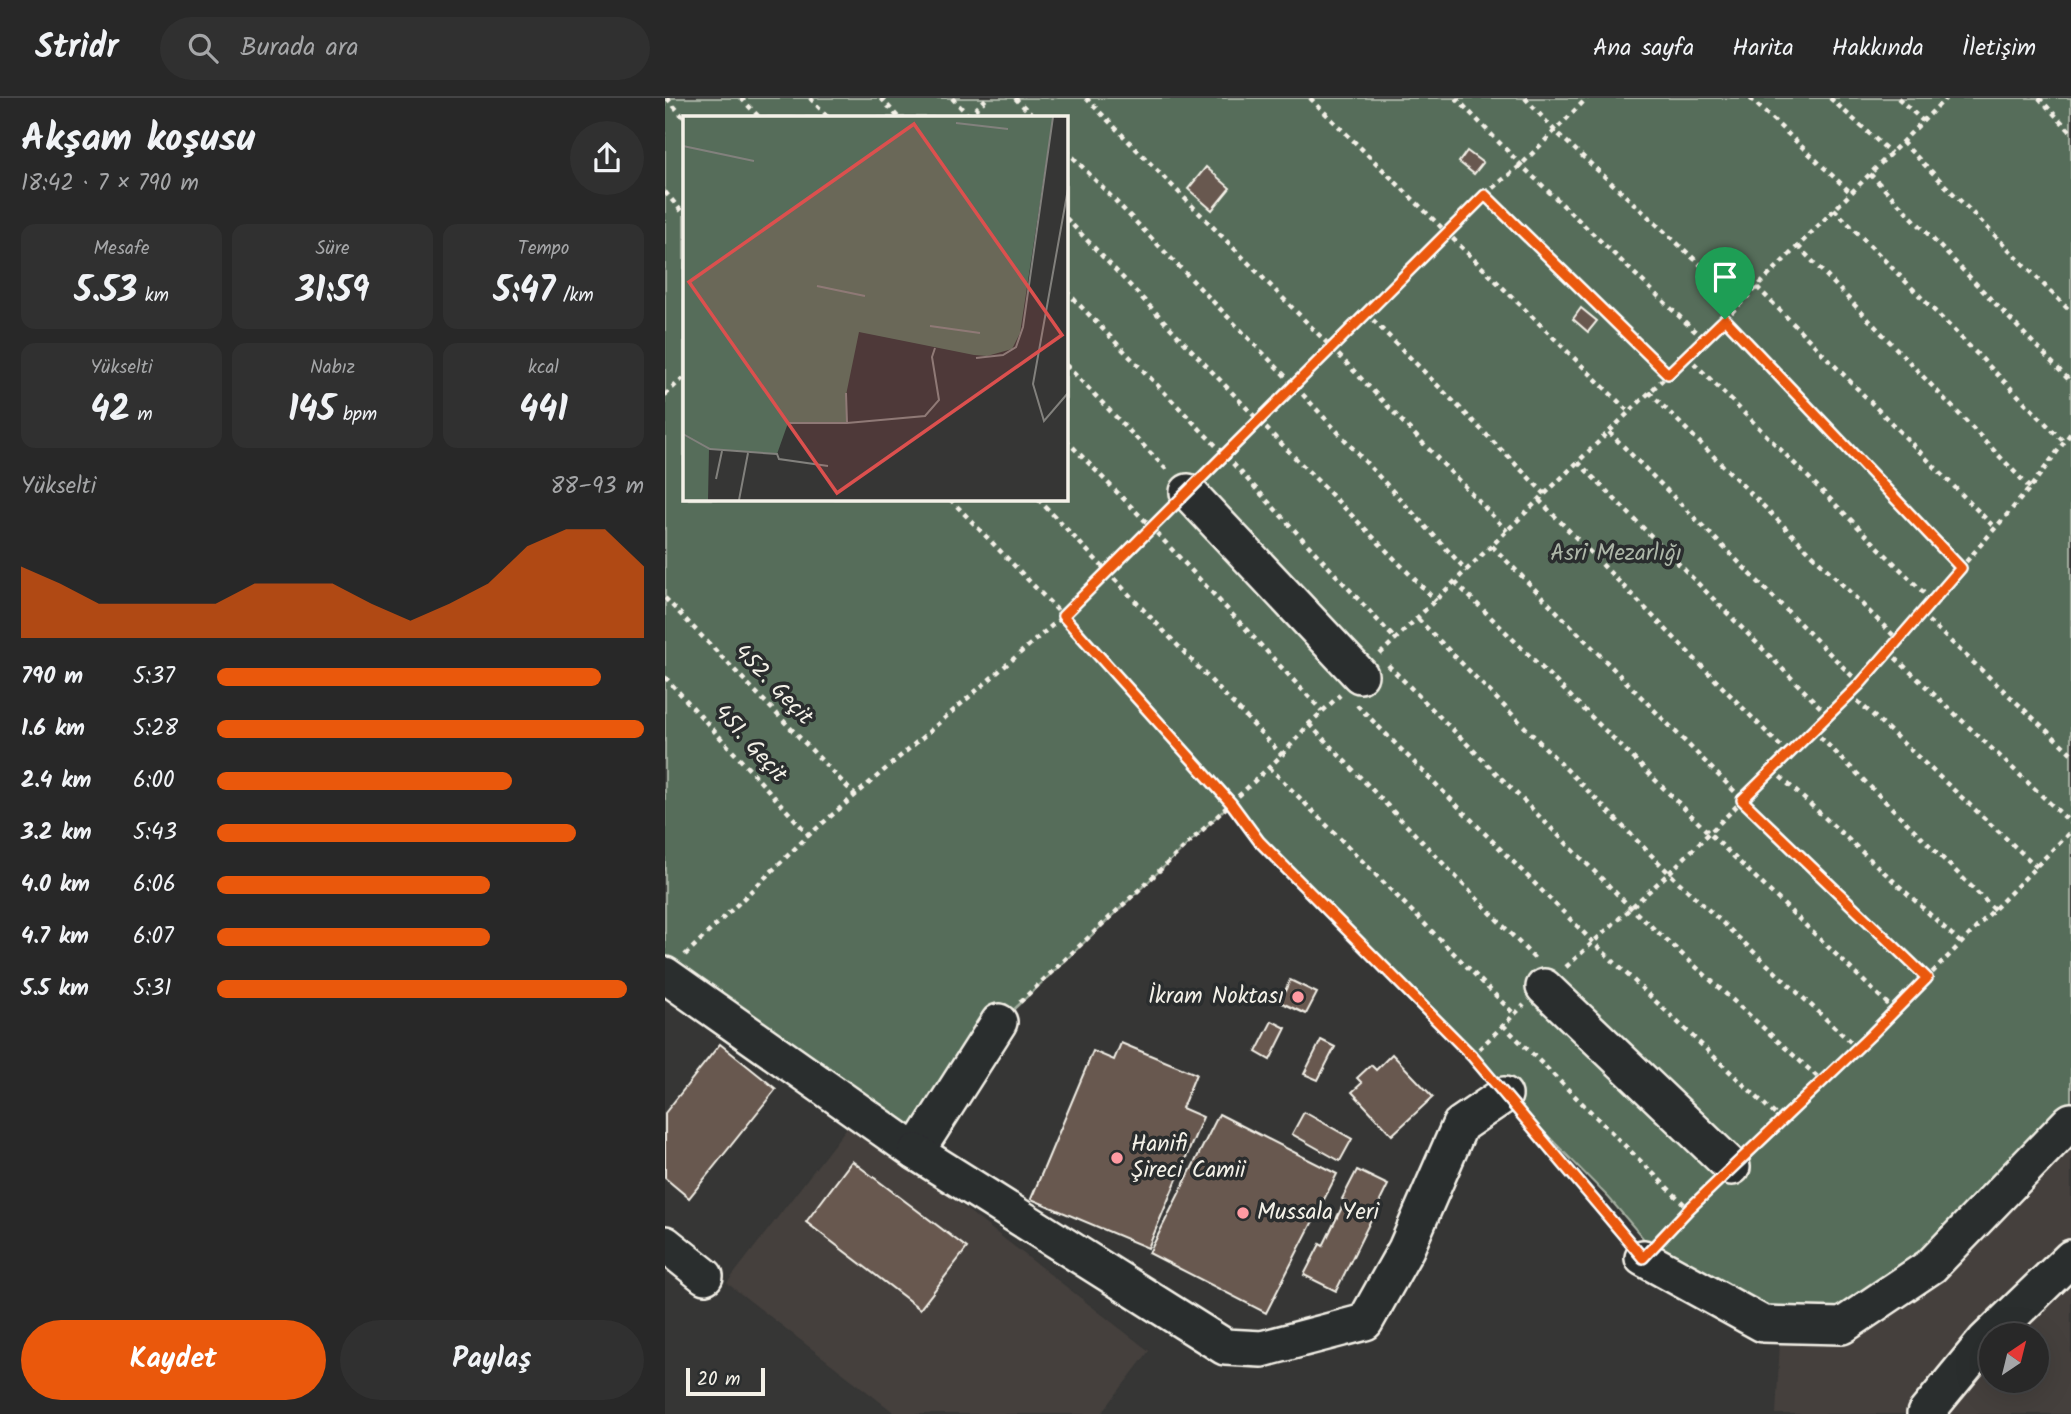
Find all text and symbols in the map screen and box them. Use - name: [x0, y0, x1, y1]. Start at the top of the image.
- search box: [160, 17, 650, 80]
- text: Stridr: [35, 22, 118, 75]
- text: Burada ara: [240, 27, 359, 69]
- icon: search: [184, 29, 222, 67]
- text: Ana sayfa: [1593, 29, 1694, 68]
- text: Harita: [1732, 29, 1794, 68]
- text: Hakkında: [1832, 29, 1924, 68]
- text: İletişim: [1962, 29, 2036, 68]
- text: Akşam koşusu: [21, 110, 255, 170]
- inset map: [683, 116, 1067, 500]
- button: share: [570, 121, 644, 195]
- text: 18:42 · 7 × 790 m: [21, 166, 199, 202]
- text: Mesafe: [93, 234, 150, 264]
- text: Süre: [315, 234, 350, 264]
- text: Tempo: [518, 234, 569, 264]
- pin: [1695, 247, 1755, 319]
- icon: arrive: [1706, 258, 1744, 296]
- text: 5.53: [74, 264, 137, 320]
- text: 31:59: [296, 264, 369, 320]
- text: 5:47: [493, 264, 555, 320]
- text: km: [137, 281, 169, 311]
- text: /km: [555, 281, 594, 311]
- text: Yükselti: [90, 353, 153, 383]
- text: Nabız: [310, 353, 355, 383]
- text: kcal: [528, 353, 559, 383]
- text: 42: [90, 383, 130, 439]
- text: 145: [288, 383, 335, 439]
- text: 441: [519, 383, 568, 439]
- text: m: [130, 400, 153, 430]
- text: bpm: [335, 400, 377, 430]
- text: Yükselti: [21, 469, 96, 505]
- text: 88–93 m: [550, 469, 644, 505]
- park label: Asri Mezarlığı: [1550, 536, 1682, 572]
- street label: 452. Geçit: [725, 636, 822, 735]
- text: 790 m: [21, 659, 83, 695]
- text: 5:37: [133, 659, 175, 695]
- street label: 451. Geçit: [705, 696, 796, 793]
- text: 1.6 km: [21, 711, 85, 747]
- text: 5:28: [133, 711, 178, 747]
- text: 2.4 km: [21, 763, 91, 799]
- text: 6:00: [133, 763, 174, 799]
- text: 3.2 km: [21, 815, 91, 851]
- text: 5:43: [133, 815, 177, 851]
- text: 4.0 km: [21, 867, 90, 903]
- text: 6:06: [133, 867, 176, 903]
- text: 4.7 km: [21, 919, 89, 955]
- text: 6:07: [133, 919, 174, 955]
- text: 5.5 km: [21, 971, 89, 1007]
- text: 5:31: [133, 971, 171, 1007]
- place label: İkram Noktası: [1148, 979, 1284, 1015]
- marker: İkram Noktası: [1290, 989, 1306, 1005]
- place label: Hanifi Şireci Camii: [1131, 1127, 1247, 1189]
- marker: Hanifi Şireci Camii: [1109, 1150, 1125, 1166]
- place label: Mussala Yeri: [1257, 1195, 1380, 1231]
- marker: Mussala Yeri: [1235, 1205, 1251, 1221]
- button: Kaydet: [21, 1320, 326, 1400]
- button: Paylaş: [340, 1320, 644, 1400]
- north arrow: [1979, 1323, 2049, 1393]
- map controls: [1979, 1323, 2049, 1393]
- scale bar: [686, 1365, 765, 1397]
- text: 20 m: [697, 1365, 740, 1395]

